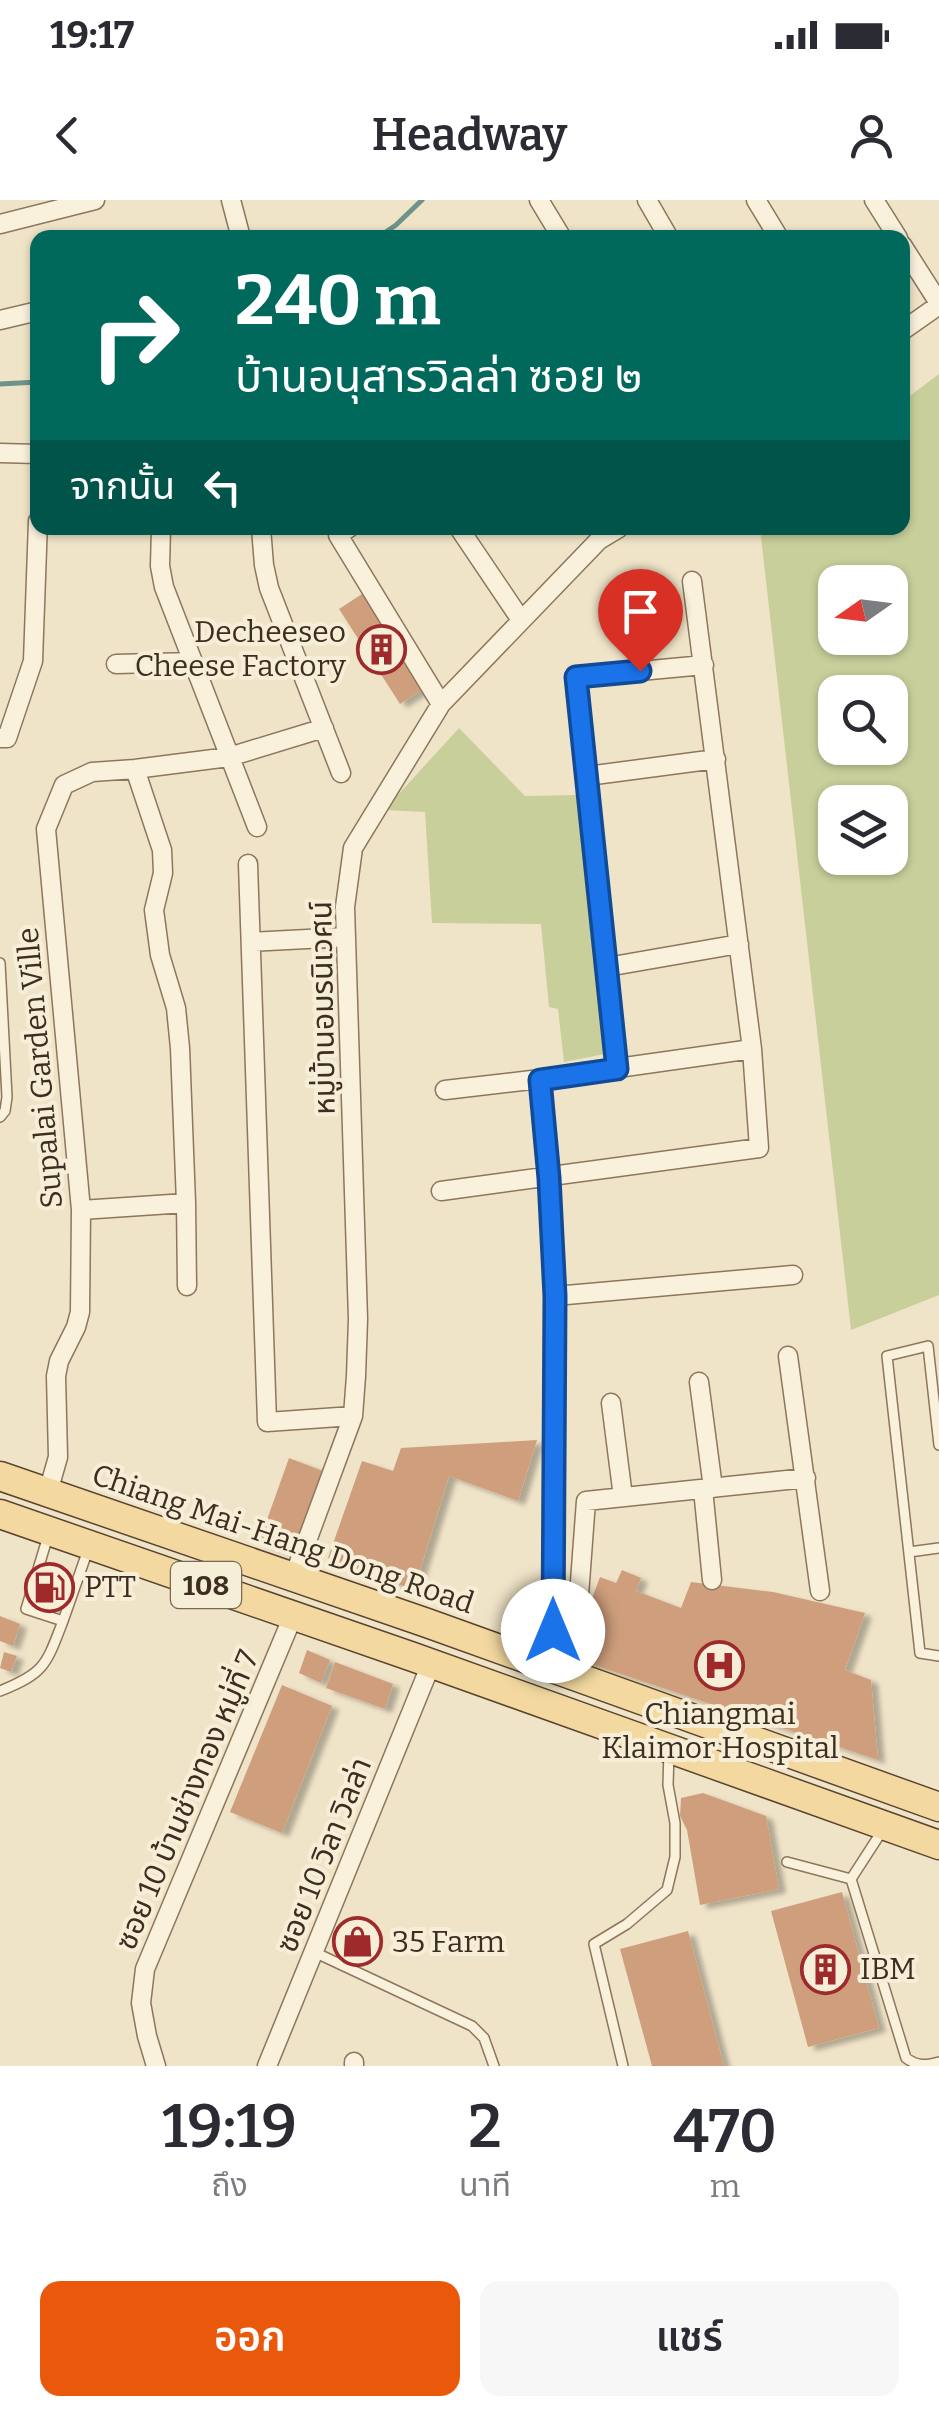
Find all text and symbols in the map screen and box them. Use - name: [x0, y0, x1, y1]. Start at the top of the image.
- text: 19:17: [50, 12, 134, 58]
- icon: back: [40, 108, 95, 163]
- text: Headway: [372, 108, 567, 162]
- icon: person: [844, 108, 899, 163]
- text: 240 m: [235, 259, 441, 343]
- icon: right: [70, 270, 200, 400]
- text: บ้านอนุสารวิลล่า ซอย ๒: [235, 350, 642, 404]
- icon: left: [195, 460, 250, 515]
- text: จากนั้น: [70, 463, 175, 509]
- north arrow: [818, 565, 908, 655]
- map controls: [818, 565, 908, 875]
- pin: [598, 569, 683, 672]
- icon: arrive: [613, 584, 668, 639]
- place label: Decheeseo Cheese Factory: [135, 614, 346, 684]
- building icon: Decheeseo Cheese Factory: [355, 623, 407, 675]
- button: search: [818, 675, 908, 765]
- button: layers: [818, 785, 908, 875]
- street label: หมู่บ้านอมรนิเวศน์: [303, 901, 343, 1115]
- street label: Supalai Garden Ville: [10, 926, 70, 1210]
- street label: Chiang Mai-Hang Dong Road: [87, 1457, 479, 1621]
- fuel station icon: PTT: [23, 1561, 75, 1613]
- road number: 108: [171, 1562, 241, 1608]
- place label: PTT: [84, 1569, 136, 1605]
- position arrow: [501, 1579, 605, 1683]
- hospital icon: Chiangmai Klaimor Hospital: [694, 1639, 746, 1691]
- street label: ซอย 10 บ้านช่างทอง หมู่ที่ 7: [105, 1644, 266, 1955]
- place label: Chiangmai Klaimor Hospital: [601, 1696, 839, 1766]
- street label: ซอย 10 วิลา วิลล่า: [269, 1753, 379, 1957]
- shop icon: 35 Farm: [331, 1916, 383, 1968]
- place label: 35 Farm: [392, 1924, 505, 1960]
- building icon: IBM: [799, 1943, 851, 1995]
- place label: IBM: [860, 1951, 916, 1987]
- text: 19:19: [162, 2091, 297, 2163]
- text: 2: [468, 2091, 502, 2163]
- text: 470: [673, 2096, 777, 2168]
- text: ถึง: [211, 2166, 248, 2204]
- text: นาที: [459, 2166, 511, 2204]
- text: m: [710, 2167, 740, 2205]
- button: ออก: [40, 2281, 460, 2396]
- button: แชร์: [480, 2281, 899, 2396]

